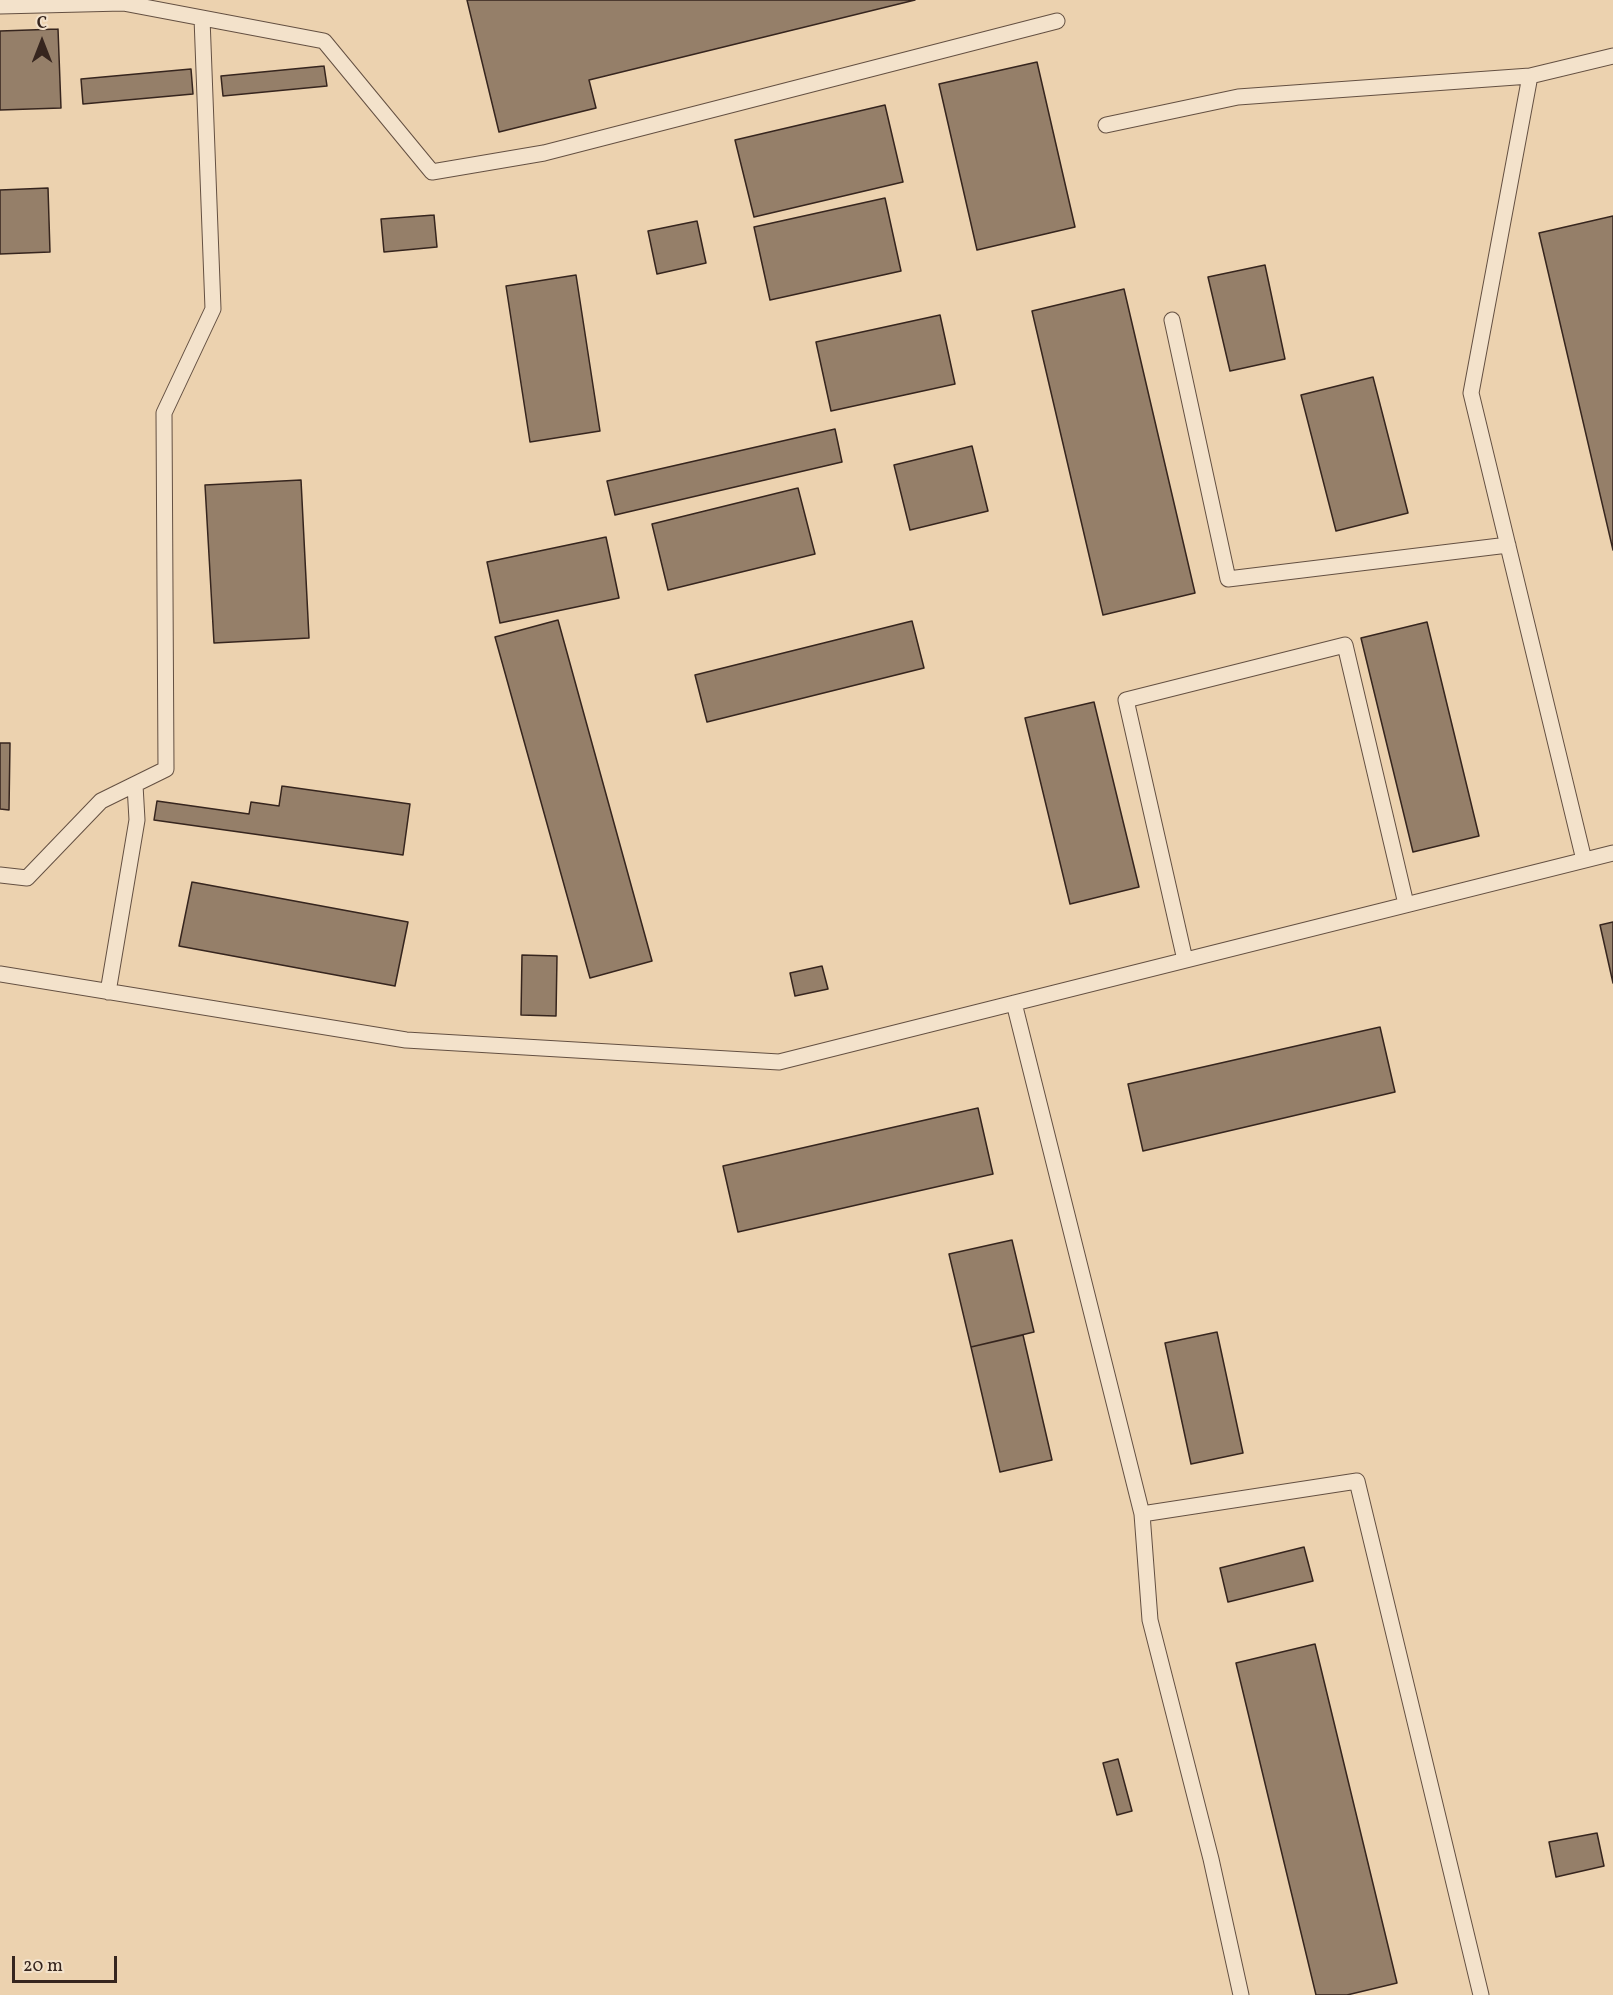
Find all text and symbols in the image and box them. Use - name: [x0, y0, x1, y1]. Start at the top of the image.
- north arrow: [12, 12, 72, 72]
- text: С: [37, 13, 47, 35]
- scale bar: [15, 1944, 120, 1982]
- text: 20 m: [23, 1954, 63, 1979]

